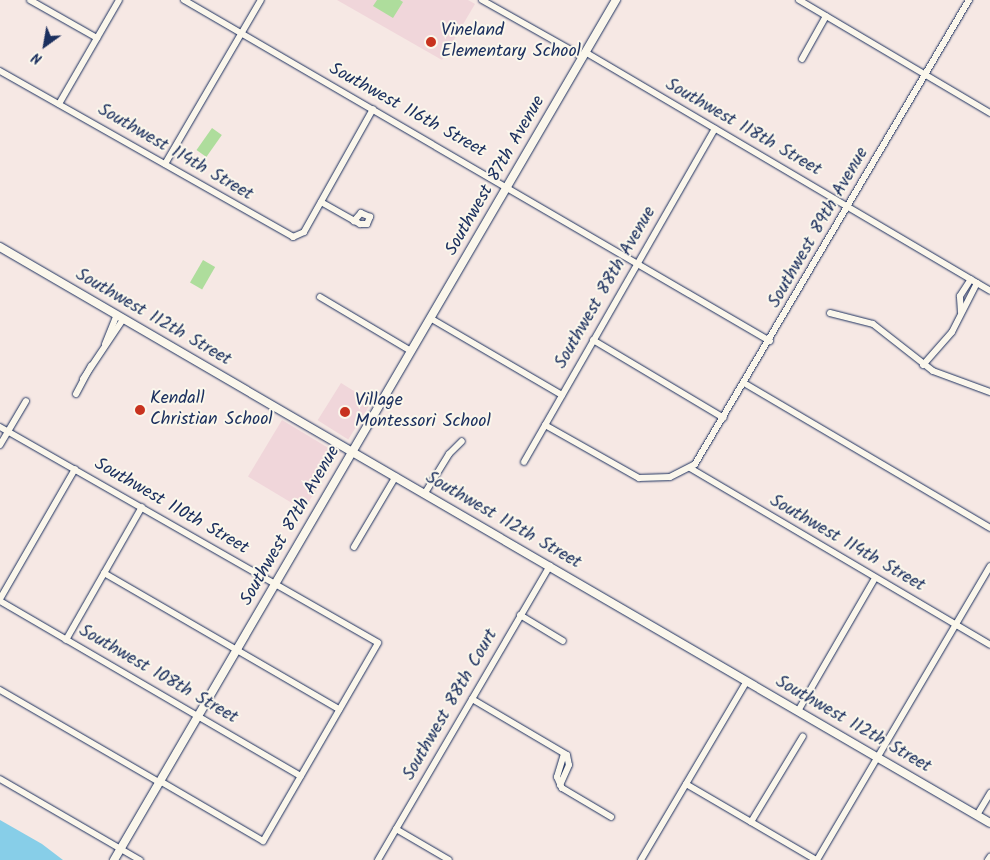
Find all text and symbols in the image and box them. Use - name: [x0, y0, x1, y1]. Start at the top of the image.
- north arrow: [20, 20, 70, 70]
- place label: Vineland Elementary School: [441, 21, 581, 64]
- marker: Vineland Elementary School: [425, 36, 437, 48]
- text: N: [27, 46, 47, 69]
- street label: Southwest 116th Street: [325, 59, 489, 163]
- street label: Southwest 118th Street: [661, 74, 825, 182]
- street label: Southwest 87th Avenue: [441, 92, 551, 260]
- street label: Southwest 114th Street: [93, 100, 257, 206]
- street label: Southwest 89th Avenue: [764, 144, 874, 312]
- street label: Southwest 88th Avenue: [551, 203, 661, 373]
- street label: Southwest 112th Street: [71, 265, 235, 371]
- place label: Kendall Christian School: [150, 389, 273, 432]
- place label: Village Montessori School: [355, 391, 491, 434]
- marker: Kendall Christian School: [134, 404, 146, 416]
- marker: Village Montessori School: [339, 406, 351, 418]
- street label: Southwest 87th Avenue: [236, 442, 346, 610]
- street label: Southwest 110th Street: [90, 454, 252, 560]
- street label: Southwest 112th Street: [421, 468, 585, 574]
- street label: Southwest 114th Street: [765, 491, 929, 597]
- street label: Southwest 108th Street: [75, 621, 241, 729]
- street label: Southwest 88th Court: [399, 626, 503, 784]
- street label: Southwest 112th Street: [771, 672, 935, 778]

